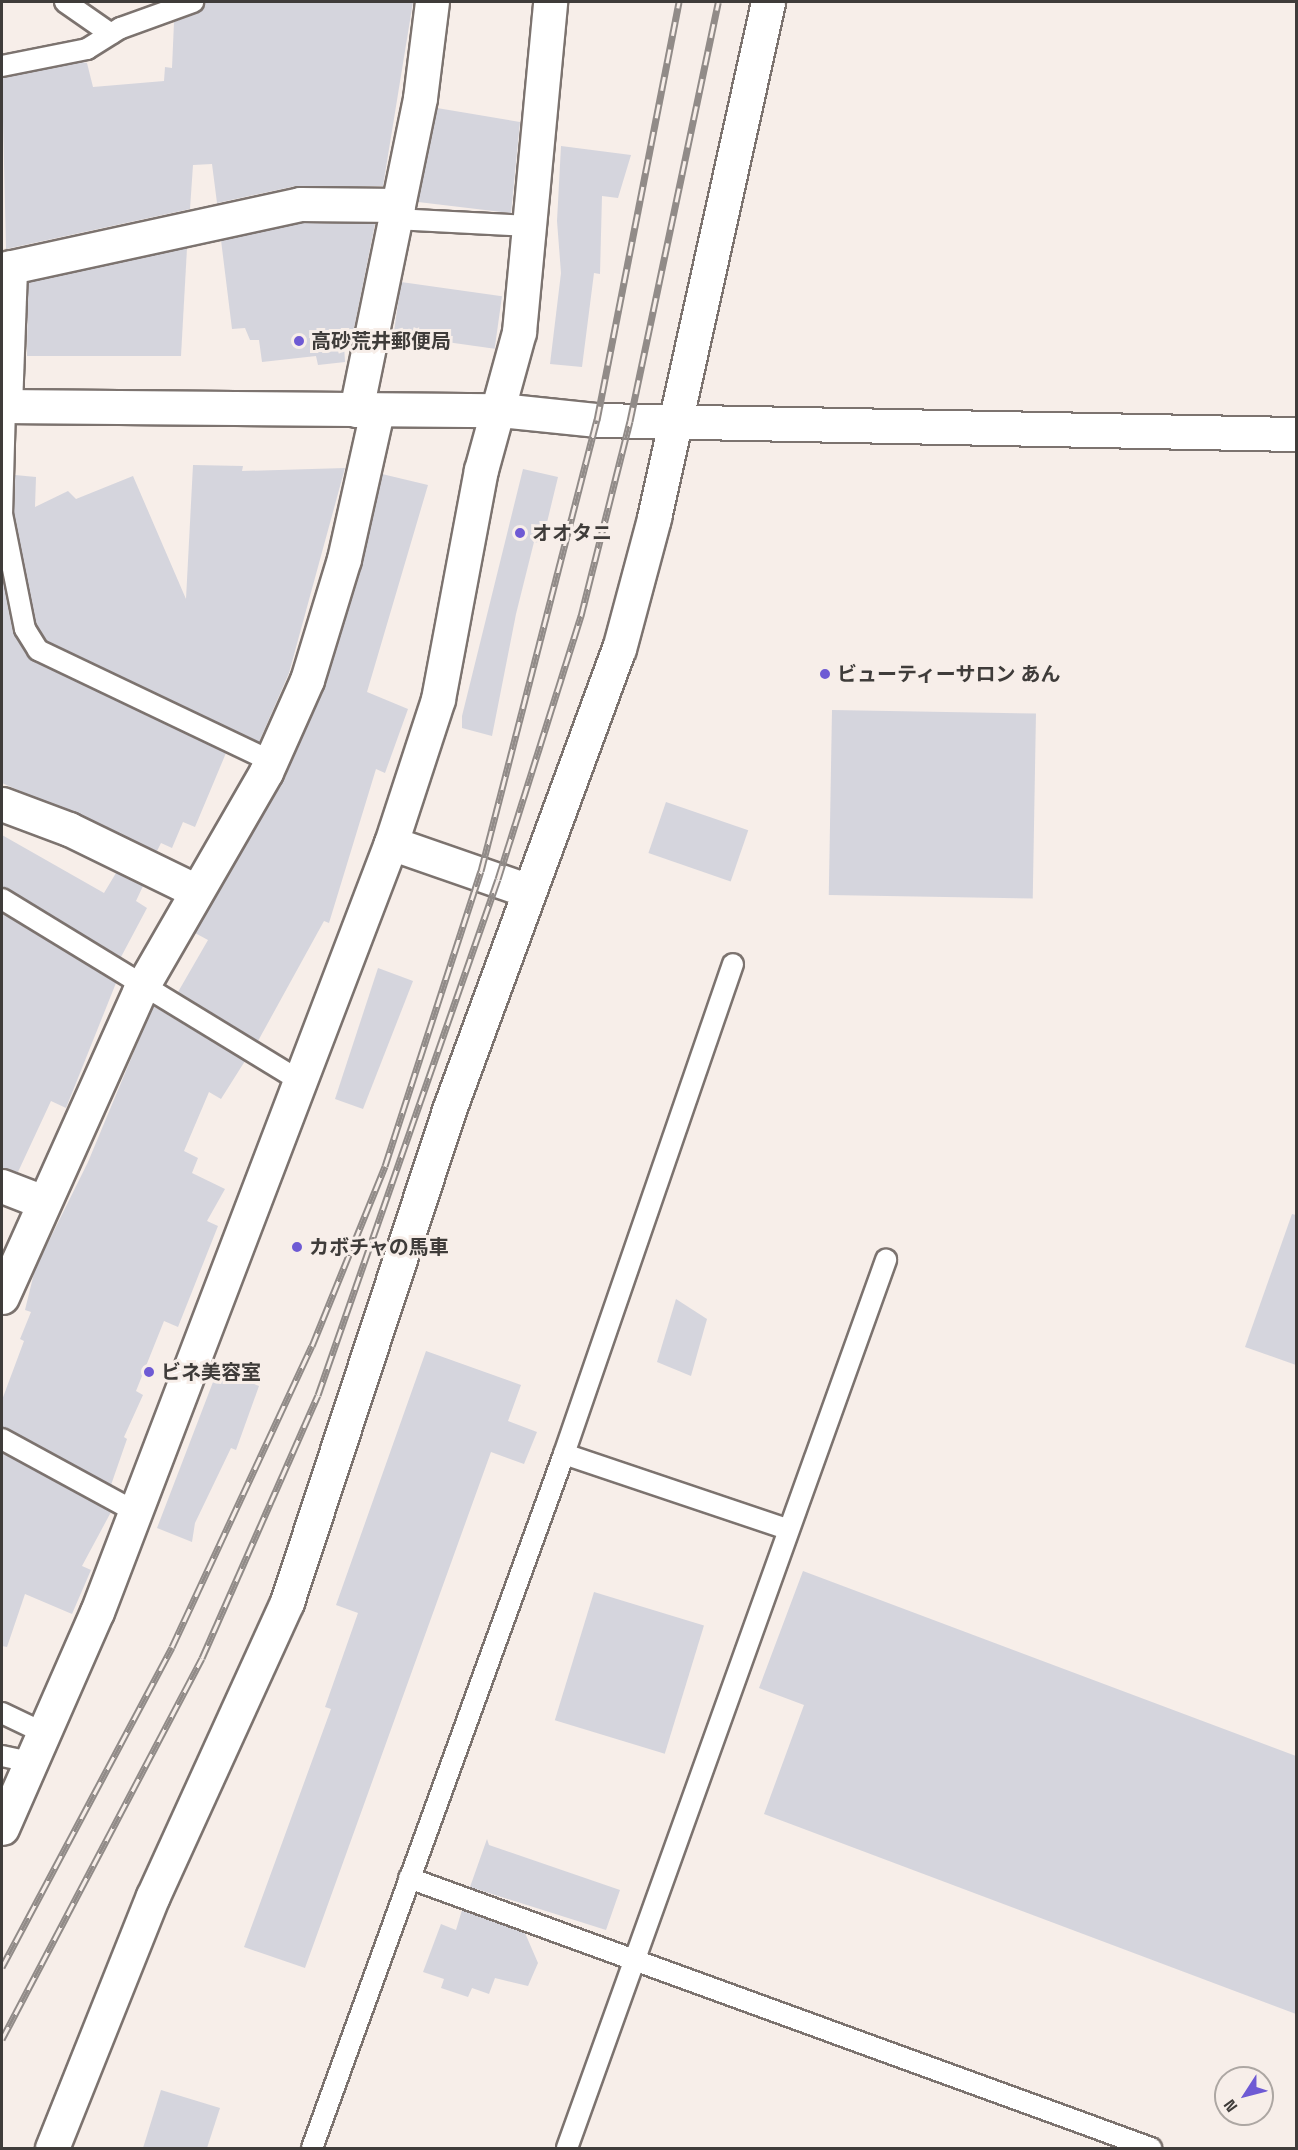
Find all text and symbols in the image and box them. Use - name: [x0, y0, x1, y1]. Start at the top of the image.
- place label: 高砂荒井郵便局: [311, 329, 451, 353]
- marker: 高砂荒井郵便局: [292, 334, 306, 348]
- place label: オオタニ: [532, 521, 612, 545]
- marker: オオタニ: [513, 526, 527, 540]
- place label: ビューティーサロン あん: [837, 662, 1062, 686]
- marker: ビューティーサロン あん: [818, 667, 832, 681]
- place label: カボチャの馬車: [309, 1235, 449, 1259]
- marker: カボチャの馬車: [290, 1240, 304, 1254]
- place label: ビネ美容室: [161, 1360, 261, 1384]
- marker: ビネ美容室: [142, 1365, 156, 1379]
- north arrow: [1214, 2066, 1274, 2126]
- text: N: [1219, 2095, 1242, 2116]

